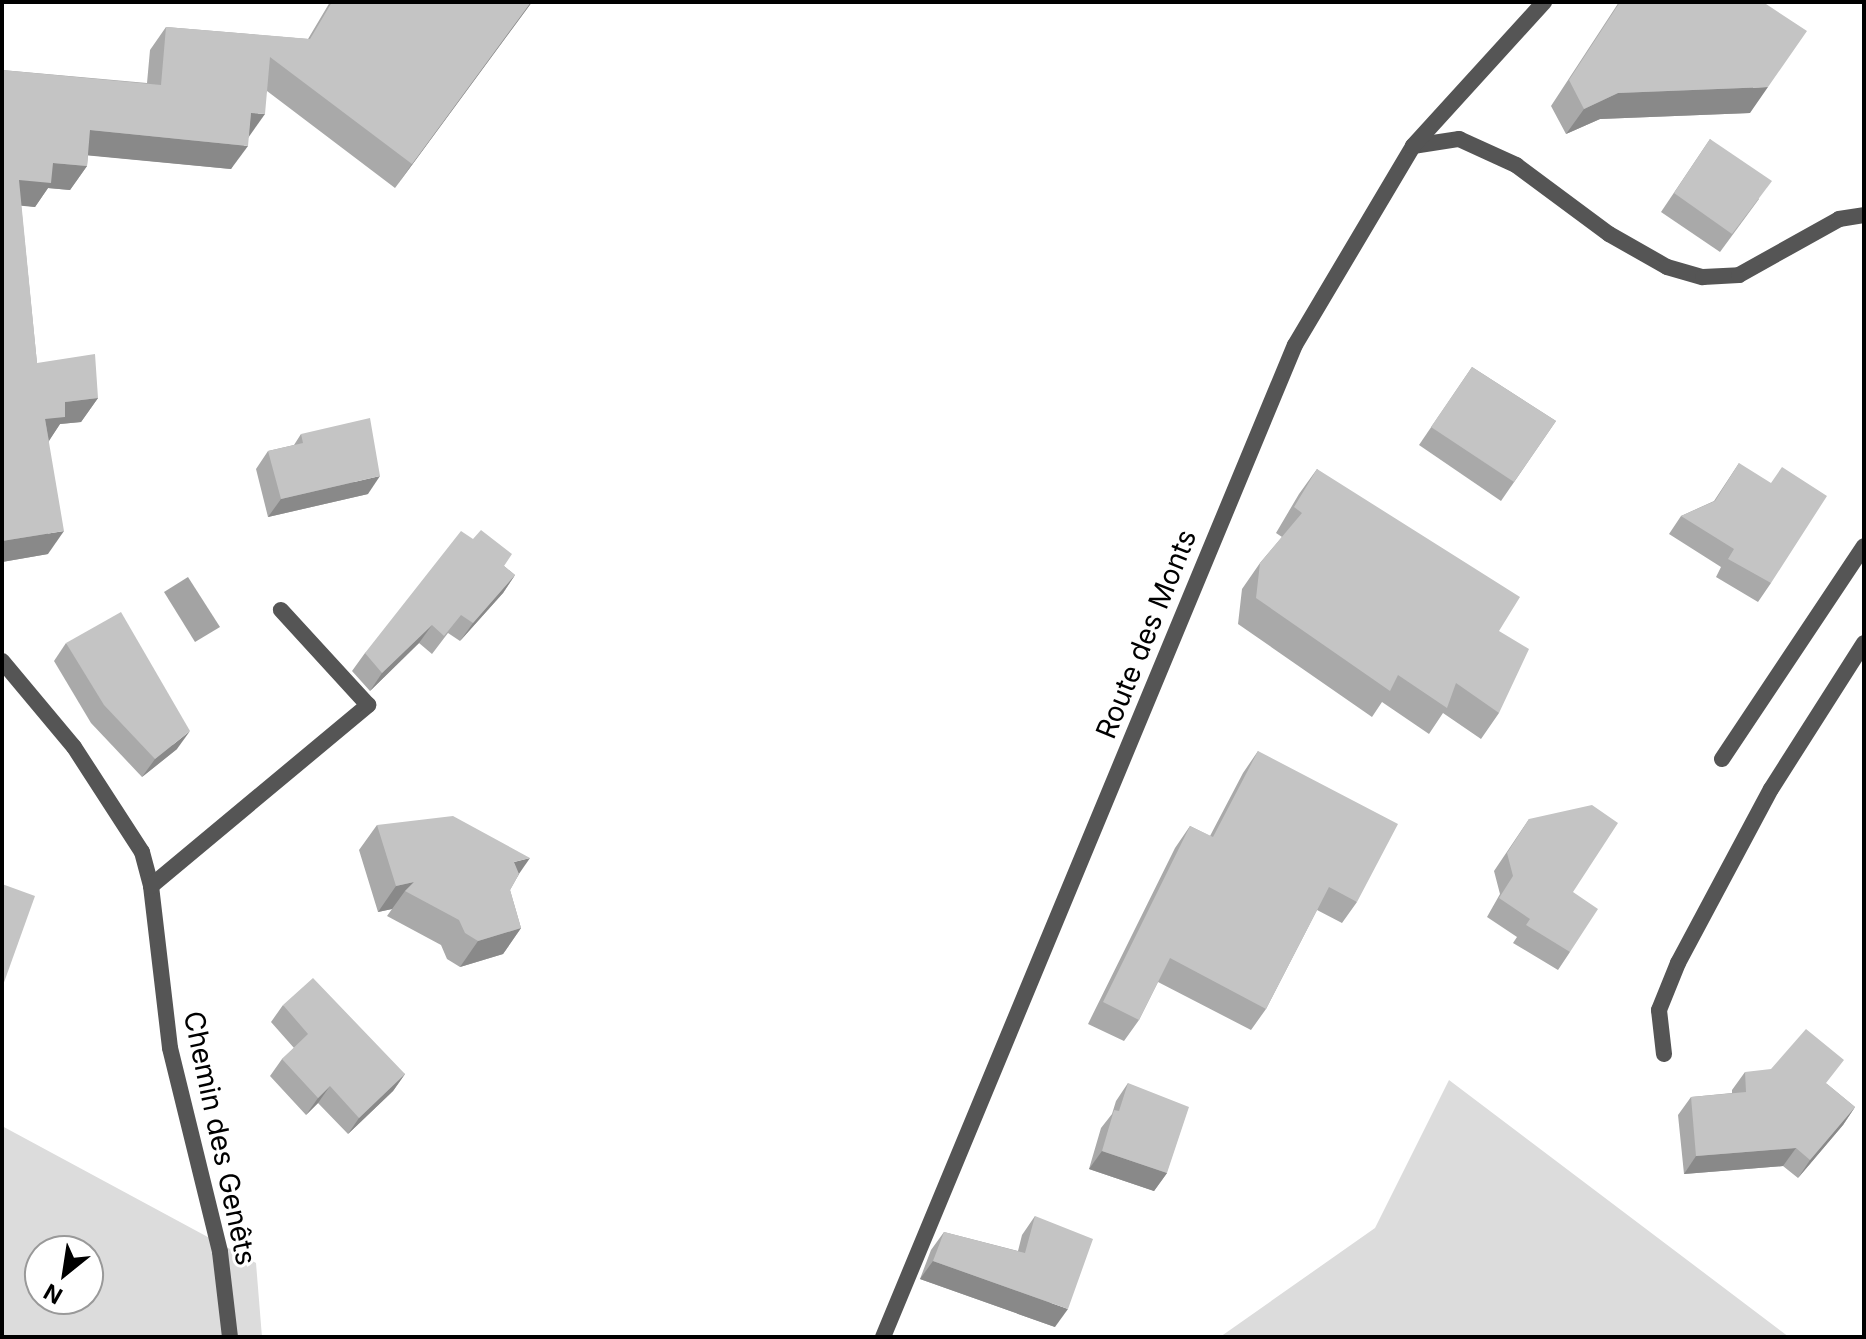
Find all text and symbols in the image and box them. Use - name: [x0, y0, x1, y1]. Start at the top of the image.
- street label: Route des Monts: [1089, 525, 1203, 743]
- street label: Chemin des Genêts: [177, 1008, 263, 1268]
- north arrow: [24, 1235, 104, 1315]
- text: N: [39, 1279, 67, 1310]

